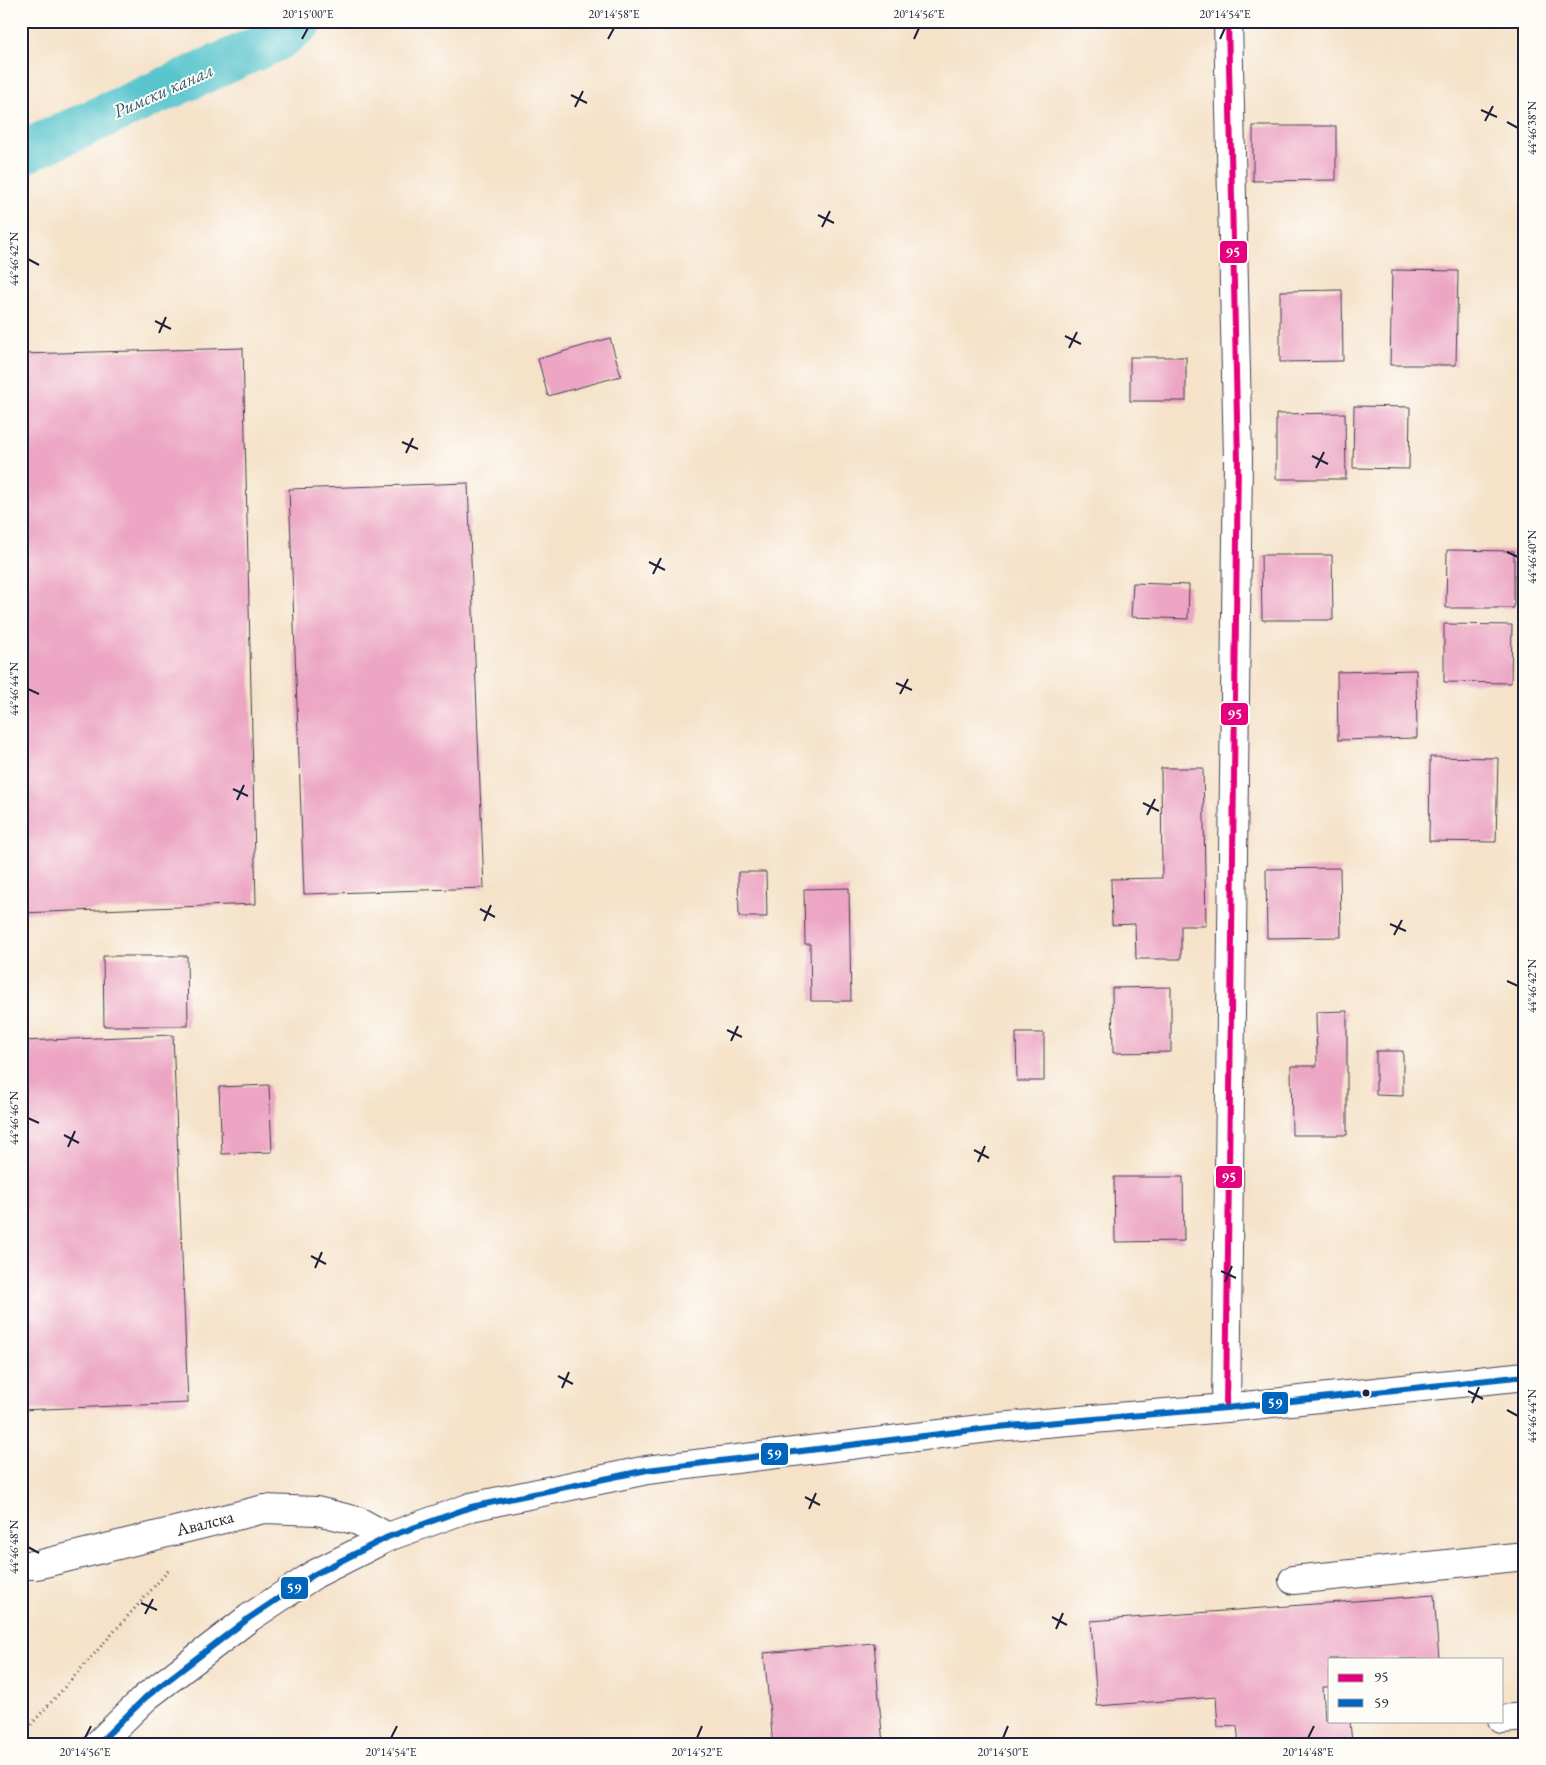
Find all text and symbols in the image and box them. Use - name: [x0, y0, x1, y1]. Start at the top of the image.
- text: 20°15'00"E: [282, 6, 334, 22]
- text: 20°14'58"E: [588, 6, 640, 22]
- text: 20°14'56"E: [893, 6, 945, 22]
- text: 20°14'54"E: [1199, 6, 1251, 22]
- water label: Римски канал: [109, 57, 217, 124]
- text: 44°46'38"N: [1524, 101, 1540, 155]
- text: 44°46'42"N: [6, 232, 22, 286]
- line badge: 95: [1219, 240, 1248, 264]
- text: 95: [1226, 243, 1240, 261]
- text: 44°46'40"N: [1524, 530, 1540, 584]
- text: 44°46'44"N: [6, 662, 22, 716]
- line badge: 95: [1220, 702, 1249, 726]
- text: 95: [1228, 705, 1242, 723]
- text: 44°46'42"N: [1524, 959, 1540, 1013]
- text: 44°46'46"N: [6, 1091, 22, 1145]
- line badge: 95: [1215, 1165, 1243, 1189]
- text: 95: [1222, 1168, 1236, 1186]
- unlabelled marker: [1361, 1388, 1371, 1398]
- text: 44°46'44"N: [1524, 1389, 1540, 1443]
- line badge: 59: [1261, 1391, 1289, 1415]
- text: 59: [1268, 1394, 1283, 1412]
- line badge: 59: [760, 1442, 789, 1466]
- text: 59: [767, 1445, 782, 1463]
- street label: Авалска: [173, 1504, 237, 1541]
- text: 44°46'48"N: [6, 1520, 22, 1574]
- line badge: 59: [280, 1576, 309, 1600]
- text: 59: [287, 1579, 302, 1597]
- legend: [1328, 1658, 1504, 1722]
- text: 95: [1374, 1667, 1388, 1686]
- text: 59: [1374, 1693, 1388, 1712]
- text: 20°14'56"E: [59, 1744, 111, 1760]
- text: 20°14'54"E: [365, 1744, 417, 1760]
- text: 20°14'52"E: [671, 1744, 723, 1760]
- text: 20°14'50"E: [977, 1744, 1029, 1760]
- text: 20°14'48"E: [1282, 1744, 1334, 1760]

